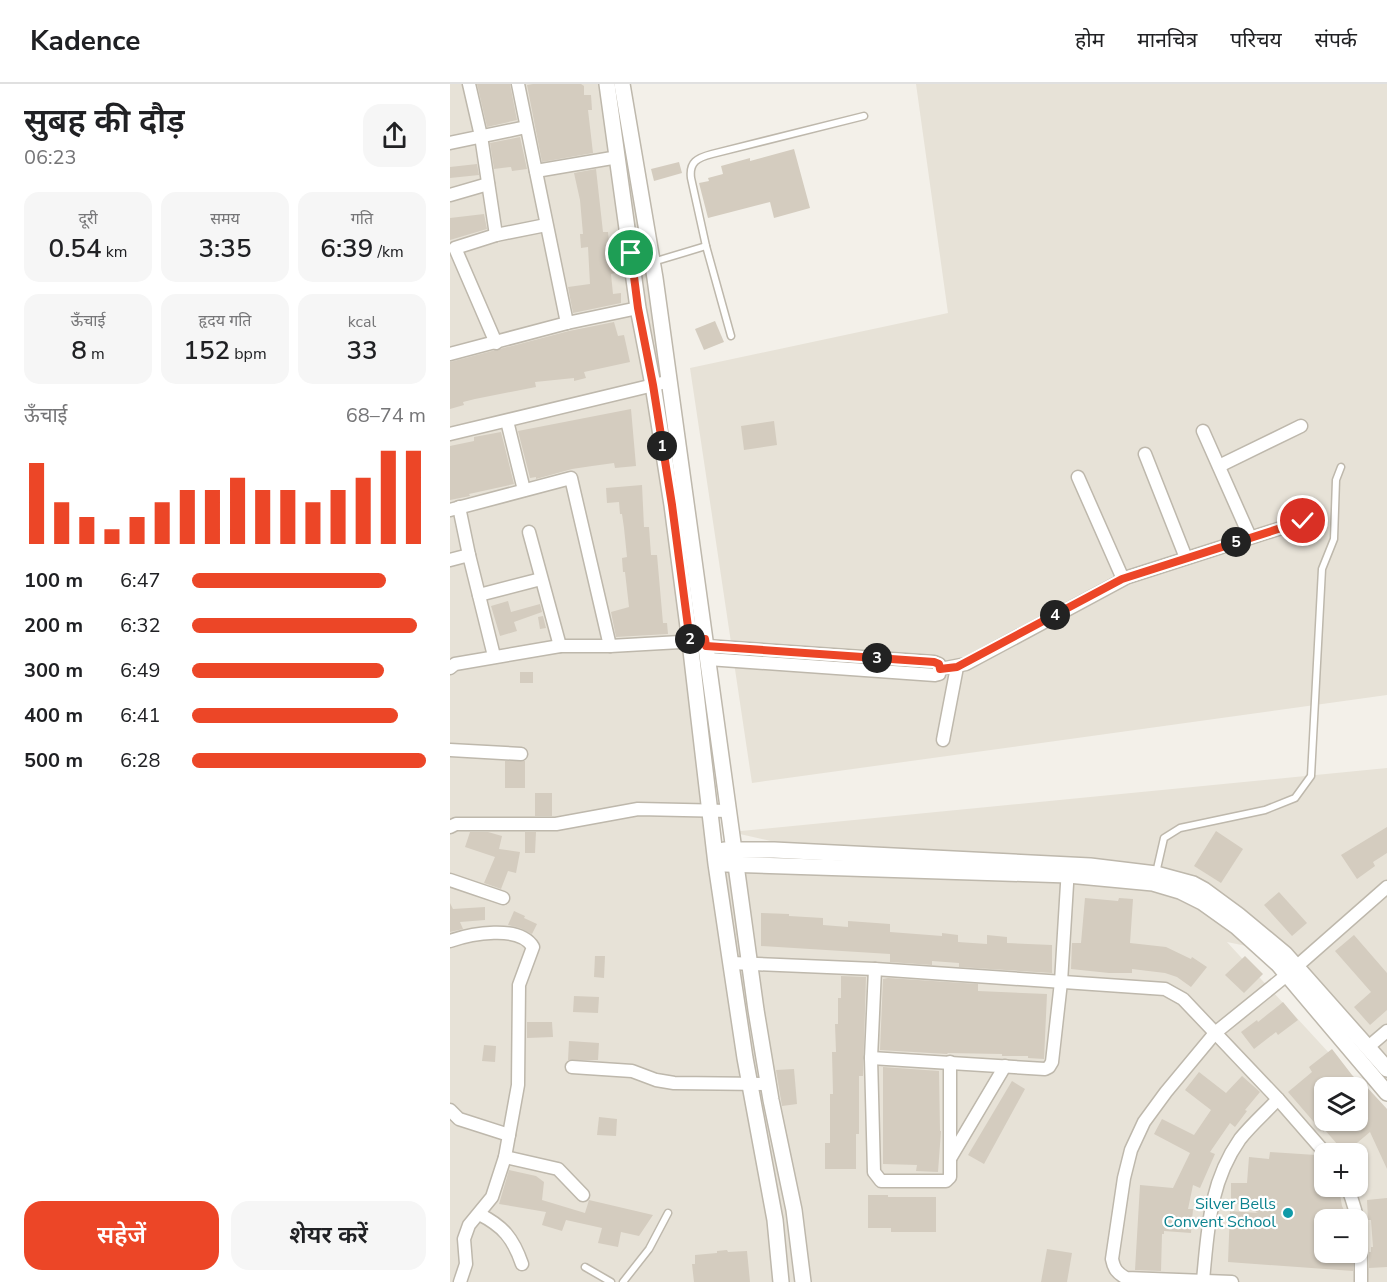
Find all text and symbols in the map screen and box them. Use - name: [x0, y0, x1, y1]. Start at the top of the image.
- text: Kadence: [30, 22, 140, 60]
- text: होम: [1075, 26, 1104, 54]
- text: मानचित्र: [1137, 26, 1197, 54]
- text: परिचय: [1230, 26, 1282, 54]
- text: संपर्क: [1315, 26, 1357, 54]
- text: सुबह की दौड़: [24, 99, 185, 144]
- button: share: [363, 104, 426, 167]
- text: 06:23: [24, 144, 77, 171]
- text: दूरी: [78, 208, 98, 230]
- text: समय: [210, 208, 240, 230]
- text: गति: [351, 208, 373, 230]
- pin: [605, 227, 656, 278]
- text: 0.54: [49, 231, 102, 266]
- text: 3:35: [199, 231, 251, 266]
- text: 6:39: [320, 231, 373, 266]
- icon: arrive: [614, 236, 647, 269]
- text: km: [102, 241, 127, 263]
- text: /km: [373, 241, 404, 263]
- text: ऊँचाई: [71, 310, 105, 332]
- text: हृदय गति: [199, 310, 251, 332]
- text: kcal: [348, 311, 376, 333]
- text: 8: [71, 333, 87, 368]
- text: 152: [183, 333, 230, 368]
- text: 33: [346, 333, 378, 368]
- text: m: [87, 343, 105, 365]
- text: bpm: [230, 343, 267, 365]
- text: ऊँचाई: [24, 402, 67, 429]
- text: 68–74 m: [346, 402, 426, 429]
- pin: 1: [647, 431, 677, 461]
- text: 1: [657, 435, 667, 457]
- pin: [1277, 495, 1328, 546]
- icon: check: [1286, 504, 1319, 537]
- pin: 5: [1221, 527, 1251, 557]
- text: 5: [1231, 531, 1241, 553]
- text: 100 m: [24, 567, 83, 594]
- text: 6:47: [120, 567, 161, 594]
- pin: 4: [1040, 600, 1070, 630]
- text: 4: [1050, 604, 1060, 626]
- text: 200 m: [24, 612, 83, 639]
- text: 6:32: [120, 612, 161, 639]
- pin: 2: [675, 624, 705, 654]
- text: 2: [685, 628, 695, 650]
- pin: 3: [862, 643, 892, 673]
- text: 3: [872, 647, 882, 669]
- text: 300 m: [24, 657, 83, 684]
- text: 6:49: [120, 657, 161, 684]
- text: 400 m: [24, 702, 83, 729]
- text: 6:41: [120, 702, 161, 729]
- text: 500 m: [24, 747, 83, 774]
- text: 6:28: [120, 747, 161, 774]
- map controls: [1314, 1077, 1368, 1263]
- button: layers: [1314, 1077, 1368, 1131]
- button: +: [1314, 1143, 1368, 1197]
- place label: Silver Bells Convent School: [1164, 1193, 1276, 1233]
- button: सहेजें: [24, 1201, 219, 1270]
- button: शेयर करें: [231, 1201, 426, 1270]
- marker: Silver Bells Convent School: [1281, 1206, 1295, 1220]
- button: −: [1314, 1209, 1368, 1263]

